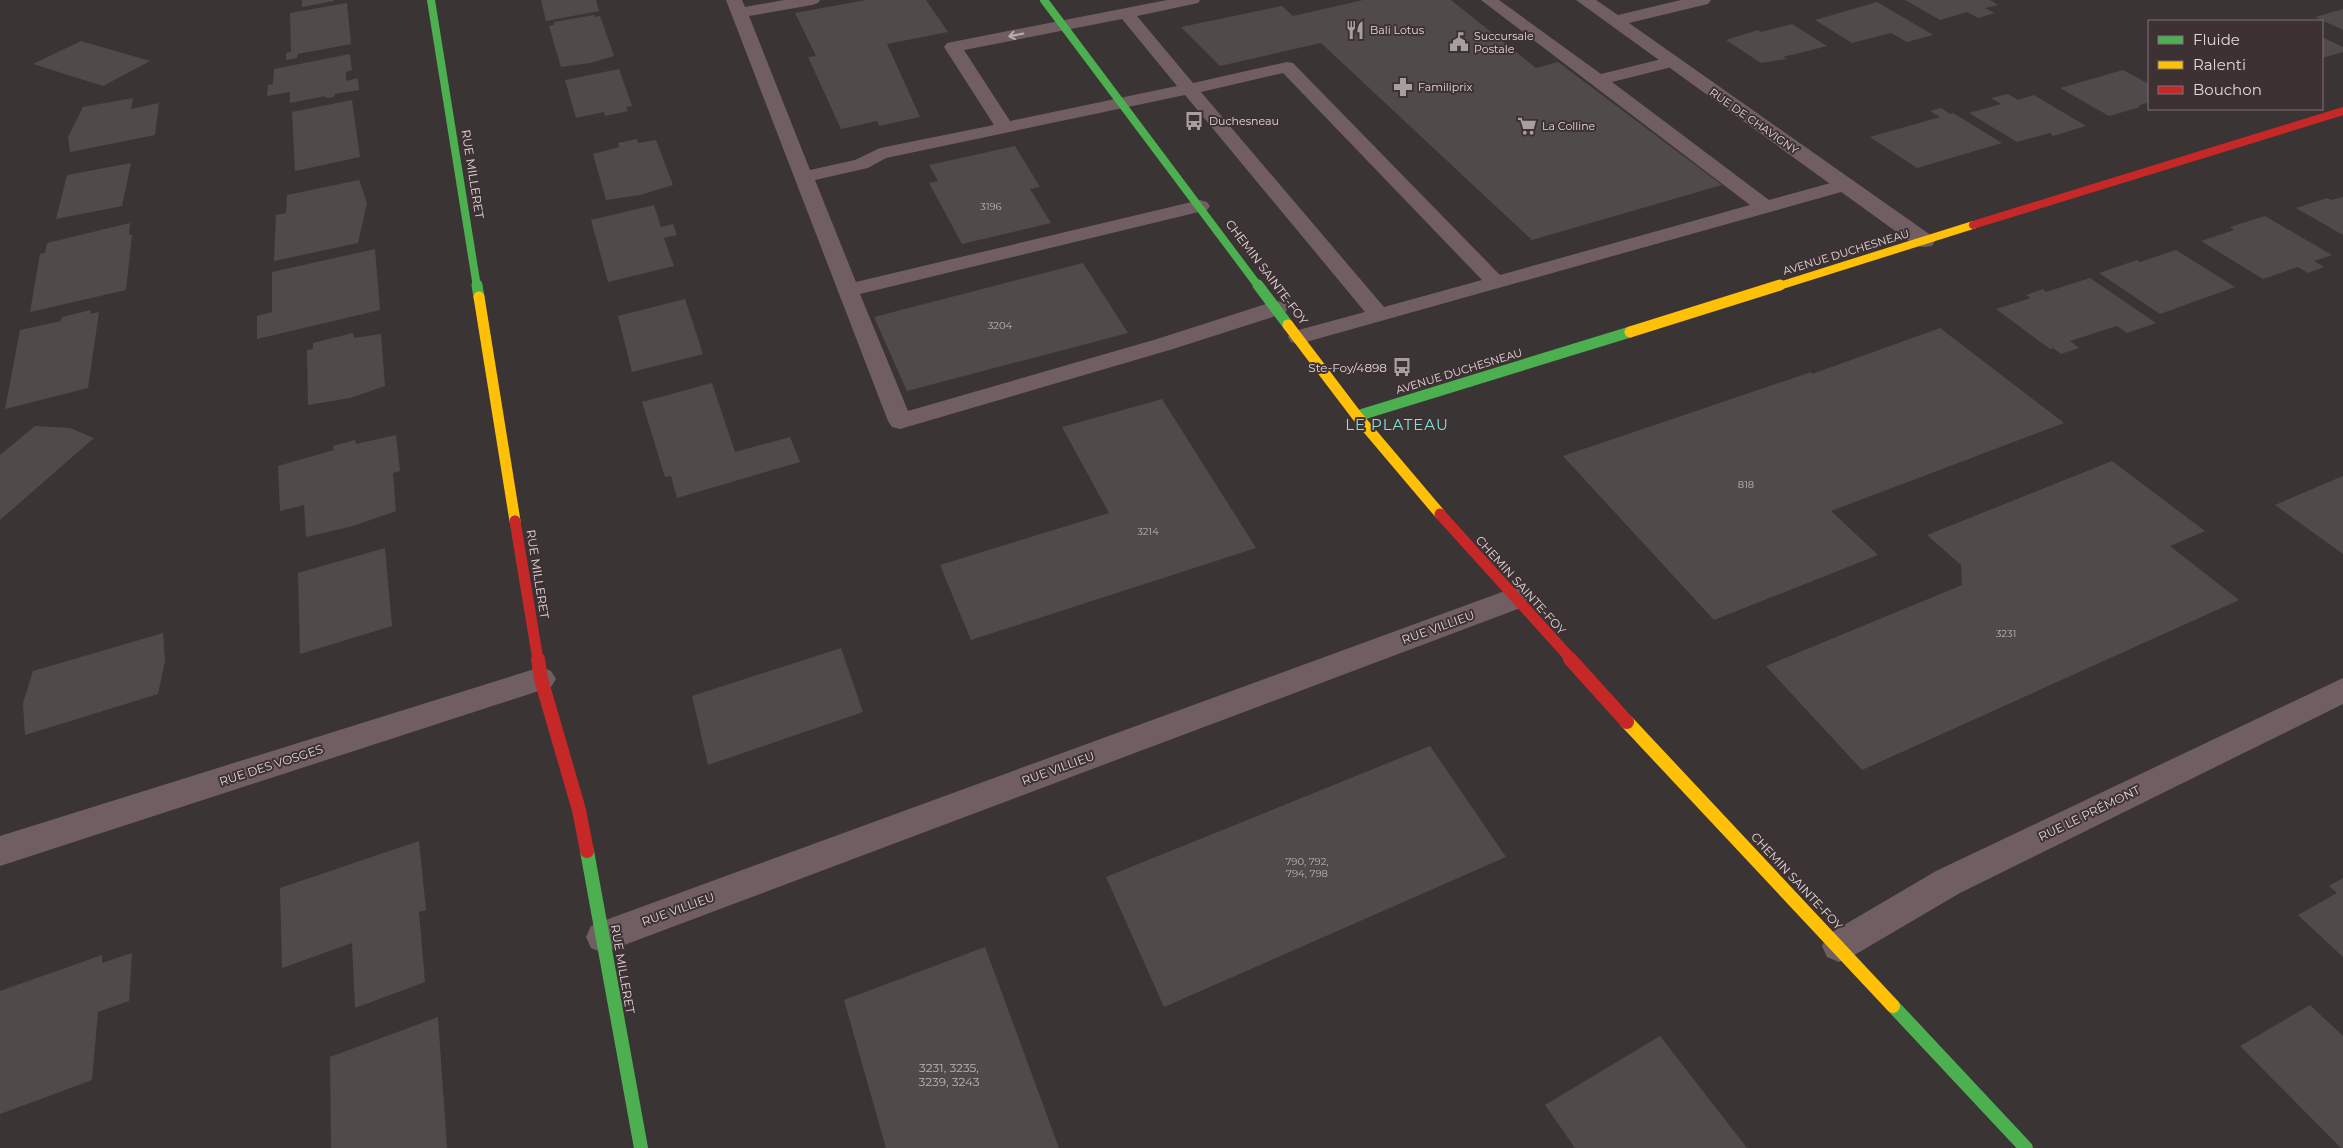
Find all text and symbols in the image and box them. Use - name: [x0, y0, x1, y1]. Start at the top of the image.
- restaurant icon: Bali Lotus: [1344, 19, 1366, 41]
- legend: [2148, 20, 2323, 110]
- place label: Bali Lotus: [1370, 23, 1425, 37]
- place label: Succursale Postale: [1474, 29, 1534, 56]
- text: Fluide: [2193, 30, 2240, 49]
- one-way arrow: [1009, 31, 1025, 40]
- public building icon: Succursale Postale: [1448, 31, 1470, 53]
- text: Ralenti: [2193, 55, 2246, 74]
- pharmacy icon: Familiprix: [1392, 76, 1414, 98]
- place label: Familiprix: [1418, 80, 1473, 94]
- text: Bouchon: [2193, 80, 2262, 99]
- street label: RUE DE CHAVIGNY: [1707, 85, 1801, 157]
- bus stop icon: Duchesneau: [1183, 110, 1205, 132]
- place label: Duchesneau: [1209, 114, 1279, 128]
- supermarket icon: La Colline: [1516, 115, 1538, 137]
- place label: La Colline: [1542, 119, 1596, 133]
- street label: RUE MILLERET: [459, 128, 487, 220]
- house number: 3196: [980, 200, 1002, 213]
- street label: CHEMIN SAINTE-FOY: [1223, 216, 1312, 328]
- street label: AVENUE DUCHESNEAU: [1781, 226, 1911, 278]
- house number: 3204: [988, 319, 1013, 332]
- street label: AVENUE DUCHESNEAU: [1394, 345, 1524, 397]
- bus stop icon: Ste-Foy/4898: [1391, 356, 1413, 378]
- place label: Ste-Foy/4898: [1308, 360, 1387, 375]
- district label: LE PLATEAU: [1345, 415, 1449, 434]
- house number: 818: [1738, 478, 1754, 491]
- house number: 3214: [1137, 525, 1159, 538]
- street label: RUE MILLERET: [524, 528, 552, 620]
- street label: CHEMIN SAINTE-FOY: [1473, 533, 1570, 638]
- street label: RUE VILLIEU: [1400, 607, 1476, 647]
- house number: 3231: [1996, 627, 2016, 640]
- street label: RUE DES VOSGES: [217, 741, 325, 789]
- street label: RUE VILLIEU: [1020, 748, 1096, 788]
- street label: RUE LE PRÉMONT: [2036, 782, 2142, 844]
- street label: CHEMIN SAINTE-FOY: [1748, 829, 1846, 933]
- house number: 790, 792, 794, 798: [1285, 855, 1329, 880]
- street label: RUE VILLIEU: [640, 889, 716, 929]
- street label: RUE MILLERET: [608, 923, 638, 1015]
- house number: 3231, 3235, 3239, 3243: [919, 1060, 980, 1089]

